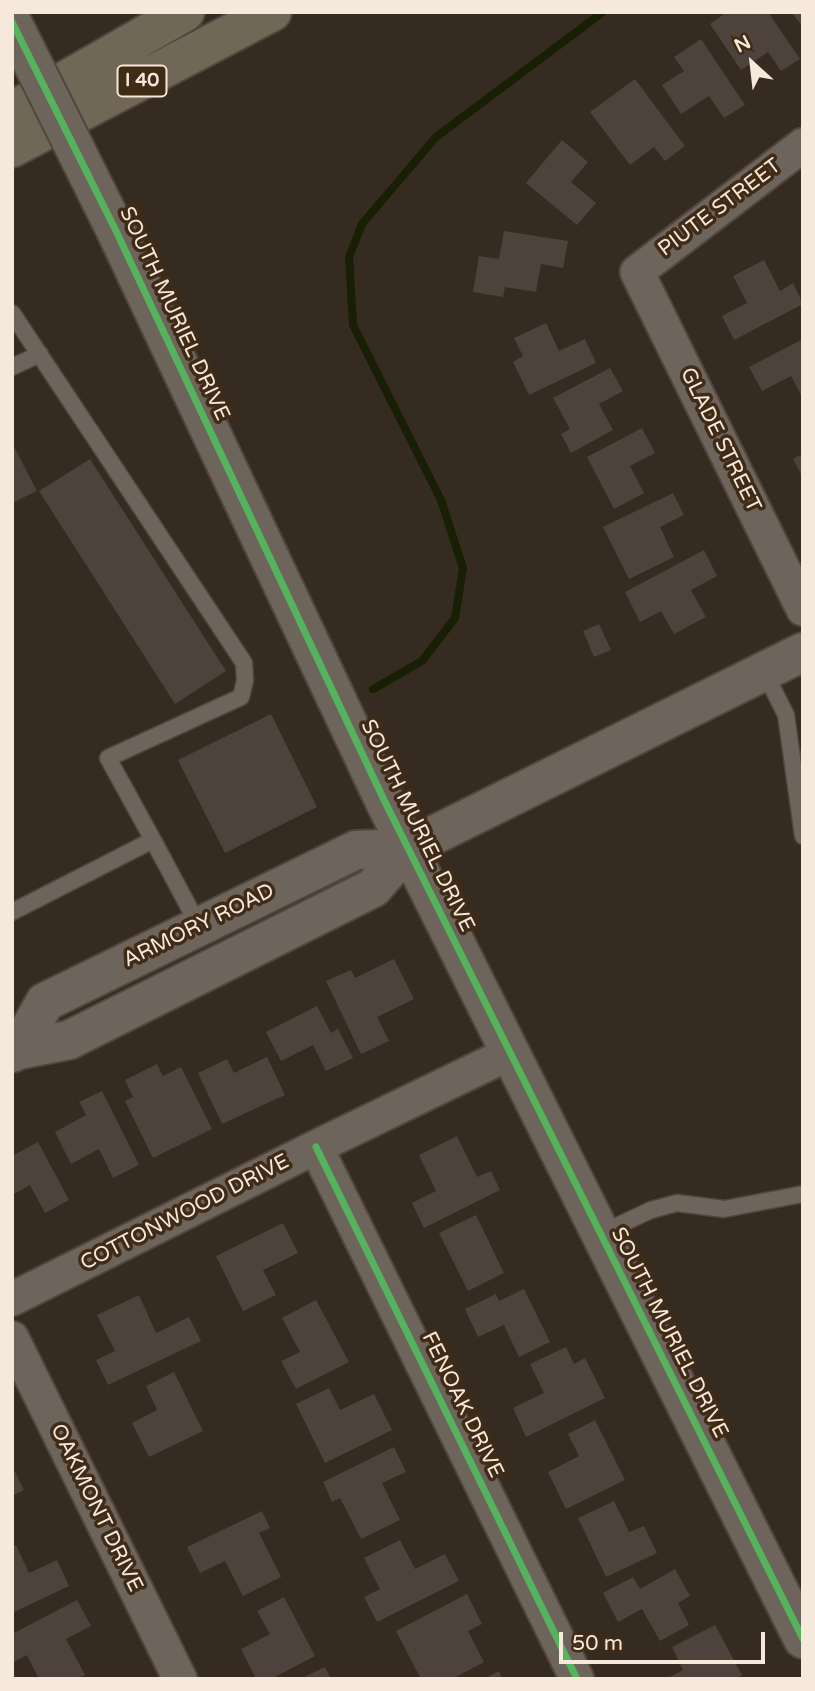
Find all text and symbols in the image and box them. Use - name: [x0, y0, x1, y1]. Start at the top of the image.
- north arrow: [717, 28, 787, 98]
- text: N: [731, 31, 754, 58]
- road number: I 40: [118, 66, 166, 96]
- street label: PIUTE STREET: [654, 154, 786, 262]
- street label: SOUTH MURIEL DRIVE: [113, 203, 235, 425]
- street label: GLADE STREET: [674, 364, 766, 516]
- street label: SOUTH MURIEL DRIVE: [355, 716, 479, 936]
- street label: ARMORY ROAD: [119, 879, 279, 973]
- street label: COTTONWOOD DRIVE: [76, 1149, 294, 1277]
- street label: SOUTH MURIEL DRIVE: [605, 1224, 733, 1442]
- street label: FENOAK DRIVE: [416, 1328, 508, 1482]
- street label: OAKMONT DRIVE: [44, 1420, 148, 1596]
- scale bar: [563, 1618, 770, 1662]
- text: 50 m: [572, 1631, 623, 1656]

